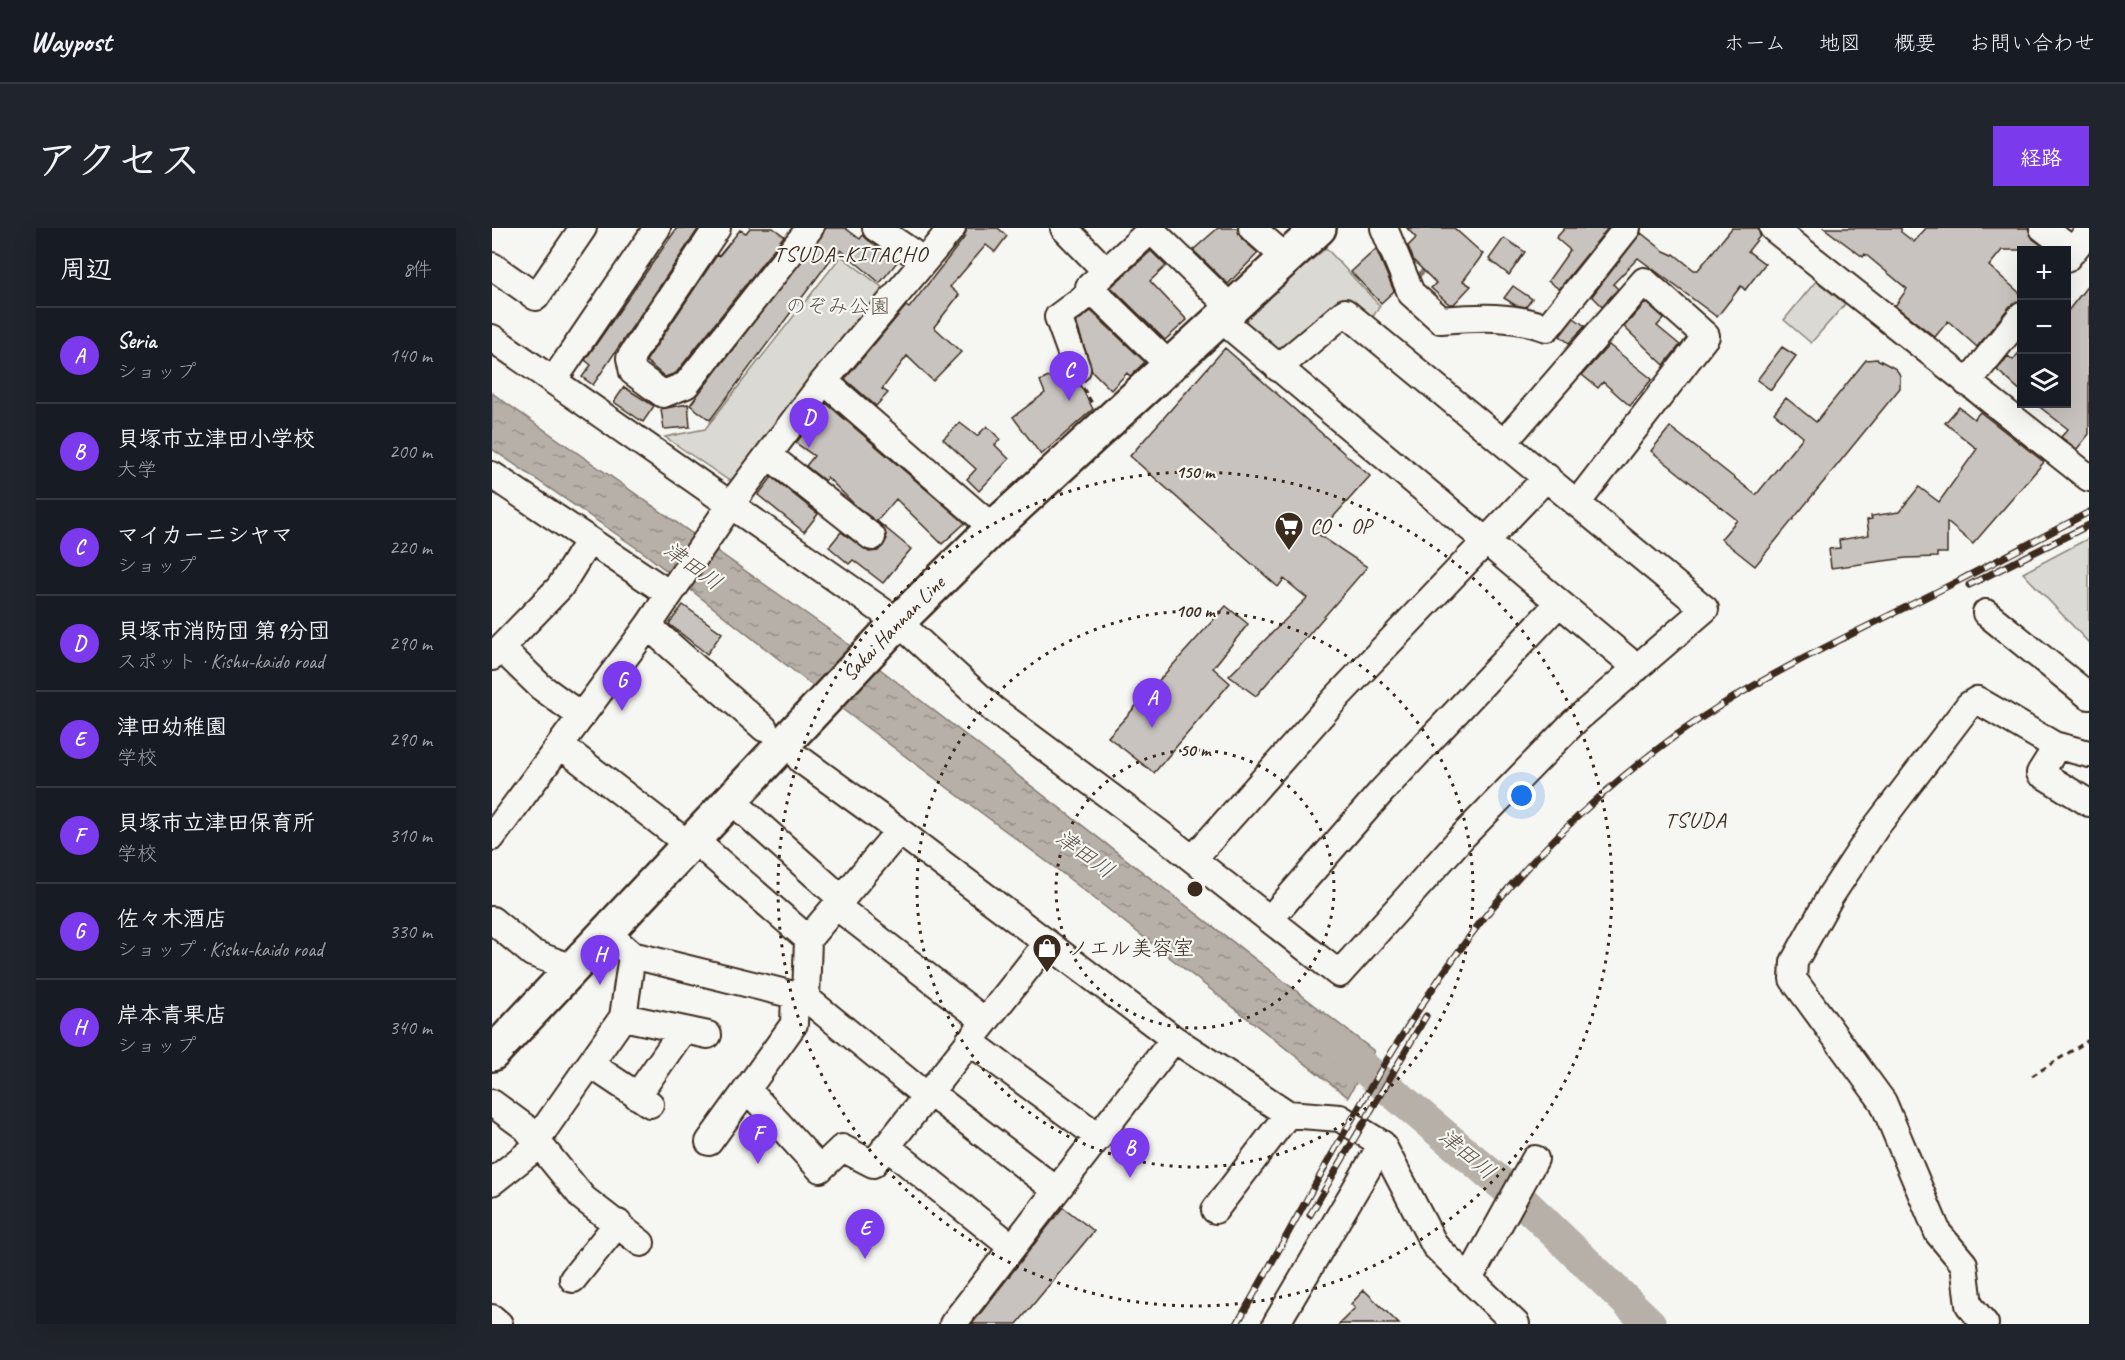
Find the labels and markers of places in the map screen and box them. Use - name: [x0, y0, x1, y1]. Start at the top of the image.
- pin: C: [1050, 352, 1088, 401]
- pin: D: [790, 398, 828, 448]
- supermarket icon: CO・OP: [1273, 510, 1305, 552]
- place label: CO・OP: [1310, 513, 1375, 539]
- pin: G: [602, 662, 642, 711]
- pin: A: [1132, 678, 1172, 728]
- centre of rings: [1185, 879, 1205, 899]
- shop icon: ノエル美容室: [1031, 932, 1063, 974]
- place label: ノエル美容室: [1068, 935, 1194, 961]
- pin: H: [580, 936, 620, 985]
- pin: F: [738, 1114, 778, 1164]
- pin: B: [1110, 1128, 1150, 1178]
- pin: E: [846, 1210, 884, 1259]

